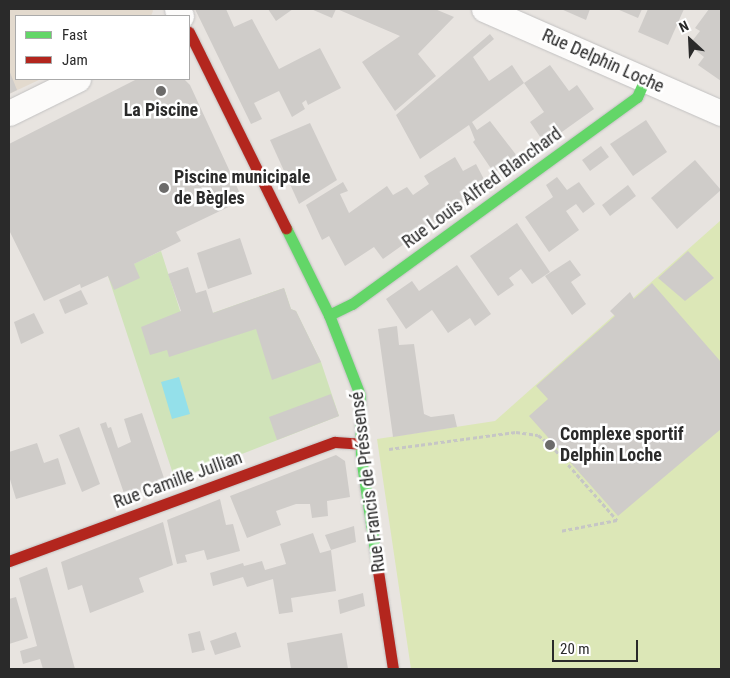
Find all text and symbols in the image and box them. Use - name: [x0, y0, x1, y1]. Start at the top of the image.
- legend: [15, 15, 190, 80]
- north arrow: [665, 15, 715, 65]
- text: N: [676, 17, 691, 35]
- street label: Rue Delphin Loche: [539, 24, 667, 98]
- text: Fast: [62, 26, 87, 44]
- text: Jam: [62, 51, 88, 69]
- marker: La Piscine: [155, 85, 167, 97]
- place label: La Piscine: [124, 99, 198, 121]
- street label: Rue Louis Alfred Blanchard: [398, 123, 566, 253]
- place label: Piscine municipale de Bègles: [174, 167, 310, 210]
- marker: Piscine municipale de Bègles: [158, 182, 170, 194]
- street label: Rue Francis de Préssensé: [346, 390, 390, 574]
- place label: Complexe sportif Delphin Loche: [560, 424, 684, 466]
- marker: Complexe sportif Delphin Loche: [544, 439, 556, 451]
- street label: Rue Camille Jullian: [111, 447, 245, 513]
- scale bar: [555, 630, 641, 662]
- text: 20 m: [560, 640, 590, 658]

